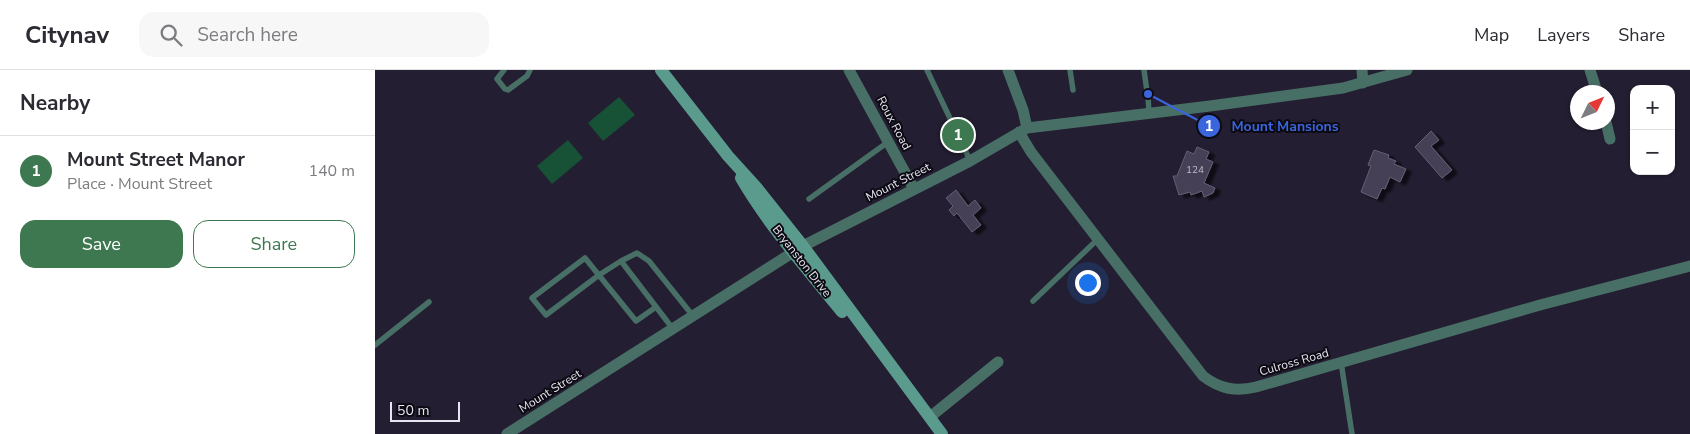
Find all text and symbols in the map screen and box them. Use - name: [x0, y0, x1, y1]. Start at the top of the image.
- search box: [139, 12, 489, 57]
- text: Citynav: [25, 19, 109, 51]
- icon: search: [157, 21, 185, 49]
- text: Search here: [197, 22, 298, 48]
- text: Map: [1474, 23, 1509, 47]
- text: Layers: [1537, 23, 1590, 47]
- text: Share: [1618, 23, 1665, 47]
- north arrow: [1570, 85, 1615, 130]
- map controls: [1630, 85, 1675, 175]
- button: +: [1630, 85, 1675, 130]
- text: Nearby: [20, 89, 90, 117]
- street label: Roux Road: [873, 93, 915, 153]
- callout: Mount Mansions: [1196, 111, 1349, 140]
- pin: 1: [942, 116, 974, 154]
- text: 1: [1204, 116, 1214, 136]
- text: Mount Mansions: [1231, 117, 1339, 136]
- button: −: [1630, 130, 1675, 175]
- text: Mount Street Manor: [67, 147, 245, 173]
- street label: Mount Street: [863, 159, 934, 205]
- text: 1: [31, 160, 41, 182]
- text: 140 m: [308, 160, 355, 182]
- house number: 124: [1186, 163, 1204, 177]
- text: Place · Mount Street: [67, 173, 212, 195]
- button: Save: [20, 220, 183, 268]
- button: Share: [193, 220, 355, 268]
- street label: Bryanston Drive: [769, 222, 835, 300]
- your location: [1075, 270, 1101, 296]
- street label: Culross Road: [1257, 344, 1331, 380]
- street label: Mount Street: [516, 365, 585, 416]
- scale bar: [390, 399, 460, 422]
- text: 50 m: [397, 401, 429, 420]

